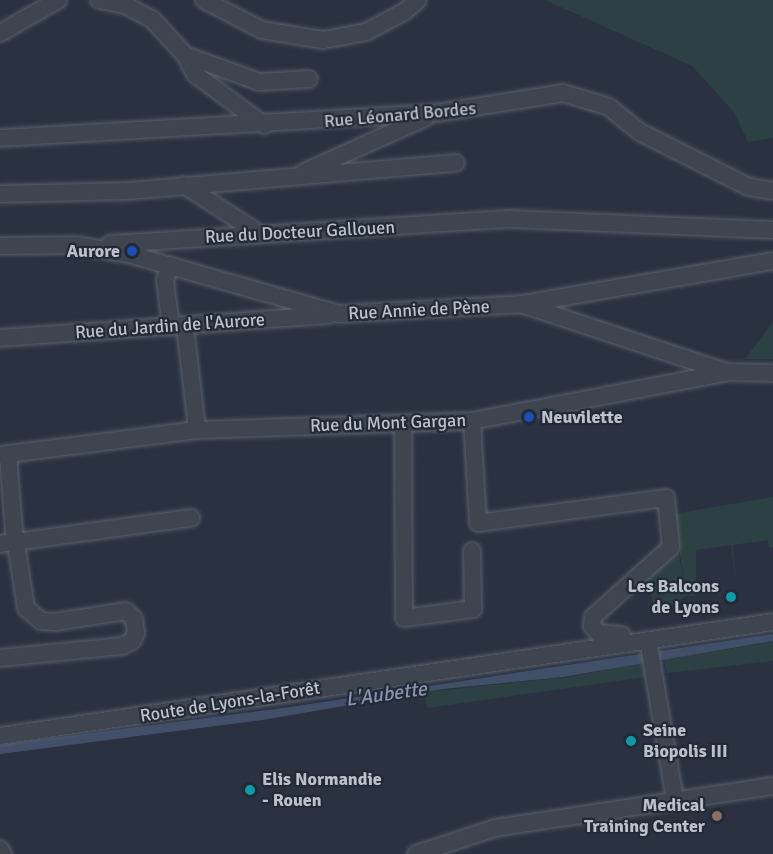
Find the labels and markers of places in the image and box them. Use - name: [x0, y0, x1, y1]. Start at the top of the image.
- place label: Aurore: [67, 240, 120, 262]
- marker: Aurore: [125, 244, 139, 258]
- place label: Neuvilette: [541, 406, 623, 428]
- marker: Neuvilette: [522, 410, 536, 424]
- place label: Les Balcons de Lyons: [628, 576, 719, 618]
- marker: Les Balcons de Lyons: [724, 590, 738, 604]
- place label: Seine Biopolis III: [643, 720, 728, 762]
- marker: Seine Biopolis III: [624, 734, 638, 748]
- place label: Elis Normandie - Rouen: [262, 769, 382, 812]
- marker: Elis Normandie - Rouen: [243, 783, 257, 797]
- place label: Medical Training Center: [584, 795, 705, 838]
- marker: Medical Training Center: [710, 809, 724, 823]

